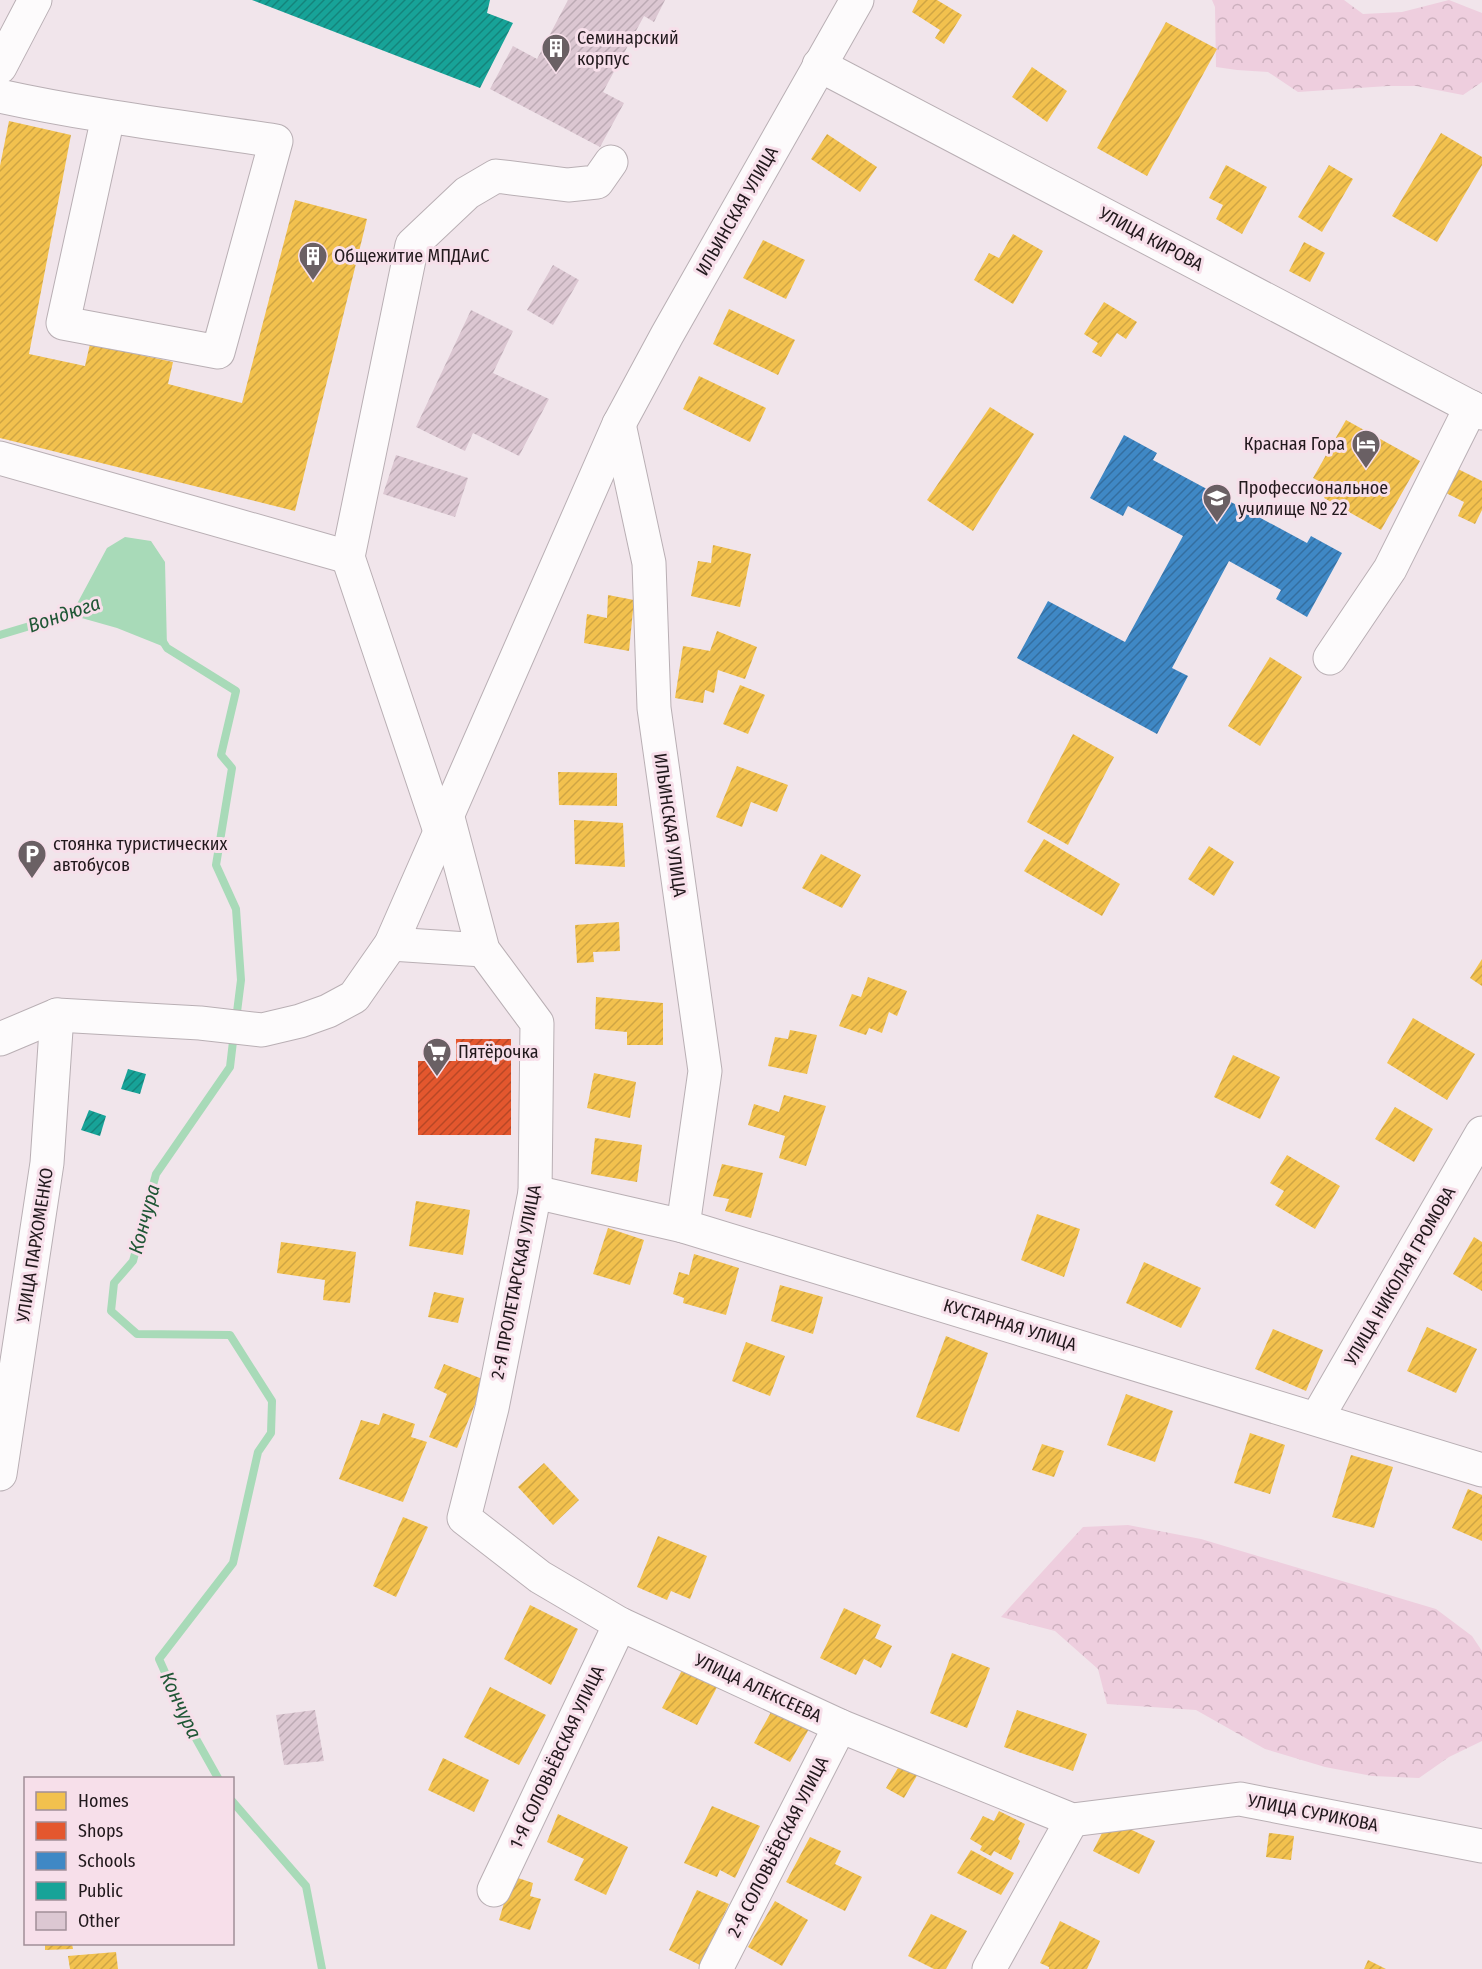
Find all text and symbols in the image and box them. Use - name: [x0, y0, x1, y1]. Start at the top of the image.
- place label: Семинарский корпус: [577, 27, 679, 70]
- building icon: Семинарский корпус: [540, 32, 572, 74]
- street label: ИЛЬИНСКАЯ УЛИЦА: [691, 142, 783, 279]
- street label: УЛИЦА КИРОВА: [1094, 202, 1207, 276]
- building icon: Общежитие МПДАиС: [297, 240, 329, 282]
- place label: Общежитие МПДАиС: [334, 245, 489, 267]
- hotel icon: Красная Гора: [1350, 428, 1382, 470]
- place label: Красная Гора: [1244, 433, 1345, 455]
- place label: Профессиональное училище № 22: [1238, 477, 1388, 520]
- school or university icon: Профессиональное училище № 22: [1201, 482, 1233, 524]
- water label: Вондюга: [25, 590, 103, 638]
- street label: ИЛЬИНСКАЯ УЛИЦА: [649, 752, 691, 899]
- place label: стоянка туристических автобусов: [53, 833, 227, 876]
- parking icon: стоянка туристических автобусов: [16, 838, 48, 880]
- supermarket icon: Пятёрочка: [421, 1036, 453, 1078]
- place label: Пятёрочка: [458, 1041, 539, 1063]
- street label: УЛИЦА ПАРХОМЕНКО: [12, 1166, 58, 1325]
- water label: Кончура: [123, 1181, 165, 1257]
- street label: 2-Я ПРОЛЕТАРСКАЯ УЛИЦА: [486, 1182, 546, 1381]
- street label: УЛИЦА НИКОЛАЯ ГРОМОВА: [1339, 1182, 1460, 1370]
- street label: КУСТАРНАЯ УЛИЦА: [941, 1294, 1080, 1356]
- street label: УЛИЦА АЛЕКСЕЕВА: [690, 1649, 825, 1727]
- street label: 1-Я СОЛОВЬЁВСКАЯ УЛИЦА: [505, 1662, 609, 1852]
- water label: Кончура: [155, 1668, 207, 1742]
- street label: 2-Я СОЛОВЬЁВСКАЯ УЛИЦА: [723, 1752, 833, 1941]
- legend: [24, 1777, 234, 1945]
- street label: УЛИЦА СУРИКОВА: [1245, 1789, 1381, 1837]
- text: Homes: [78, 1790, 129, 1812]
- text: Shops: [78, 1820, 123, 1842]
- text: Schools: [78, 1850, 136, 1872]
- text: Public: [78, 1880, 123, 1902]
- text: Other: [78, 1910, 121, 1932]

